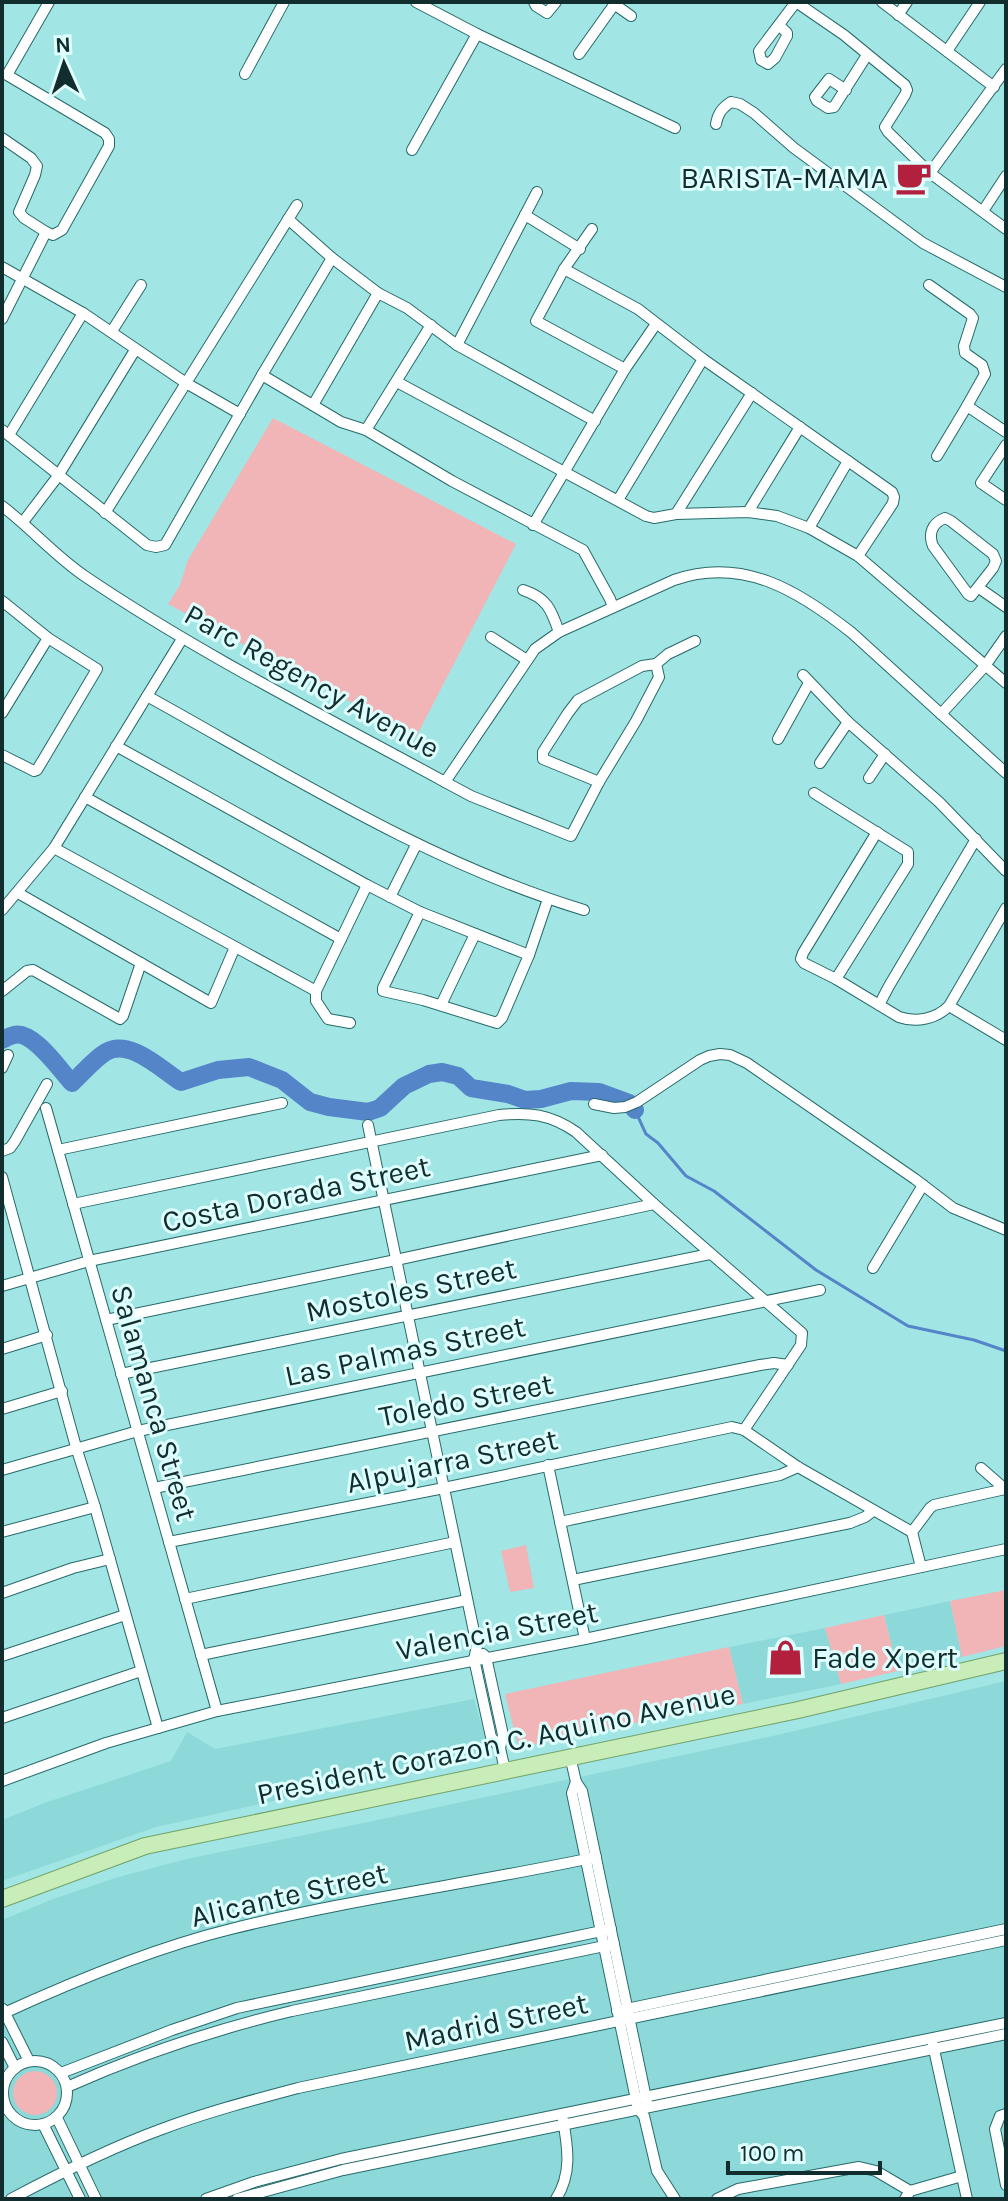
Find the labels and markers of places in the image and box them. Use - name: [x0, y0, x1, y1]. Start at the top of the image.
- cafe icon: BARISTA-MAMA: [895, 159, 933, 197]
- place label: BARISTA-MAMA: [680, 160, 888, 196]
- shop icon: Fade Xpert: [767, 1639, 805, 1677]
- place label: Fade Xpert: [812, 1640, 958, 1676]

